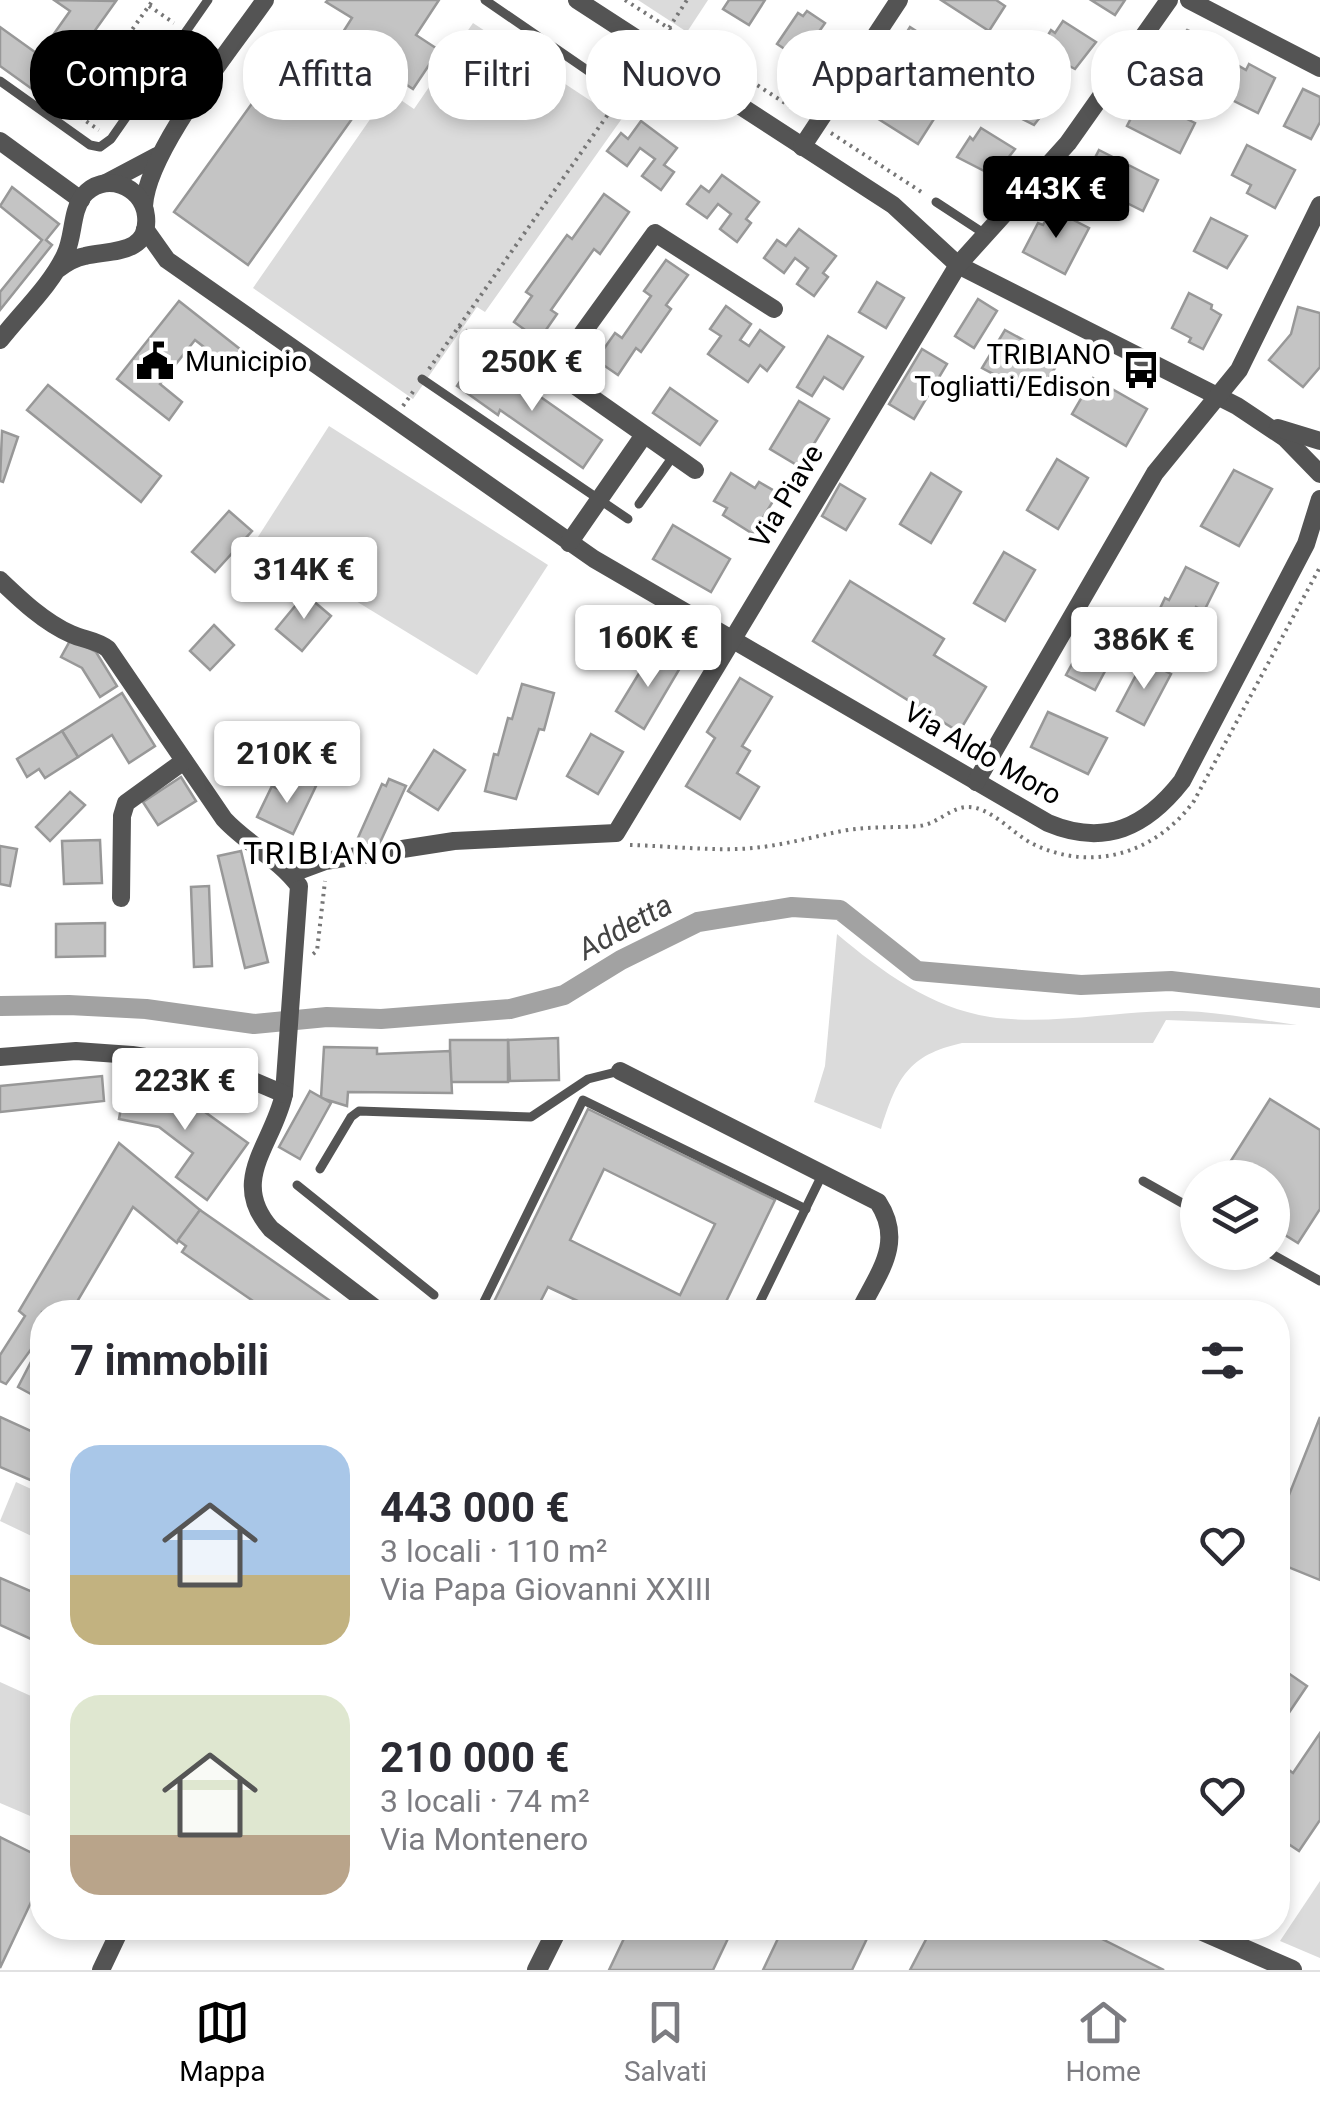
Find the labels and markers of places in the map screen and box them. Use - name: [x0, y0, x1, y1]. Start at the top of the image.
- pin: 443K €: [975, 156, 1137, 241]
- pin: 250K €: [451, 329, 613, 414]
- place label: TRIBIANO Togliatti/Edison: [914, 338, 1111, 403]
- public building icon: Municipio: [134, 340, 176, 382]
- place label: Municipio: [185, 345, 307, 378]
- bus stop icon: TRIBIANO Togliatti/Edison: [1120, 349, 1162, 391]
- pin: 314K €: [223, 537, 385, 622]
- pin: 160K €: [567, 605, 729, 690]
- pin: 386K €: [1063, 607, 1225, 692]
- pin: 210K €: [206, 721, 368, 806]
- pin: 223K €: [104, 1048, 266, 1133]

